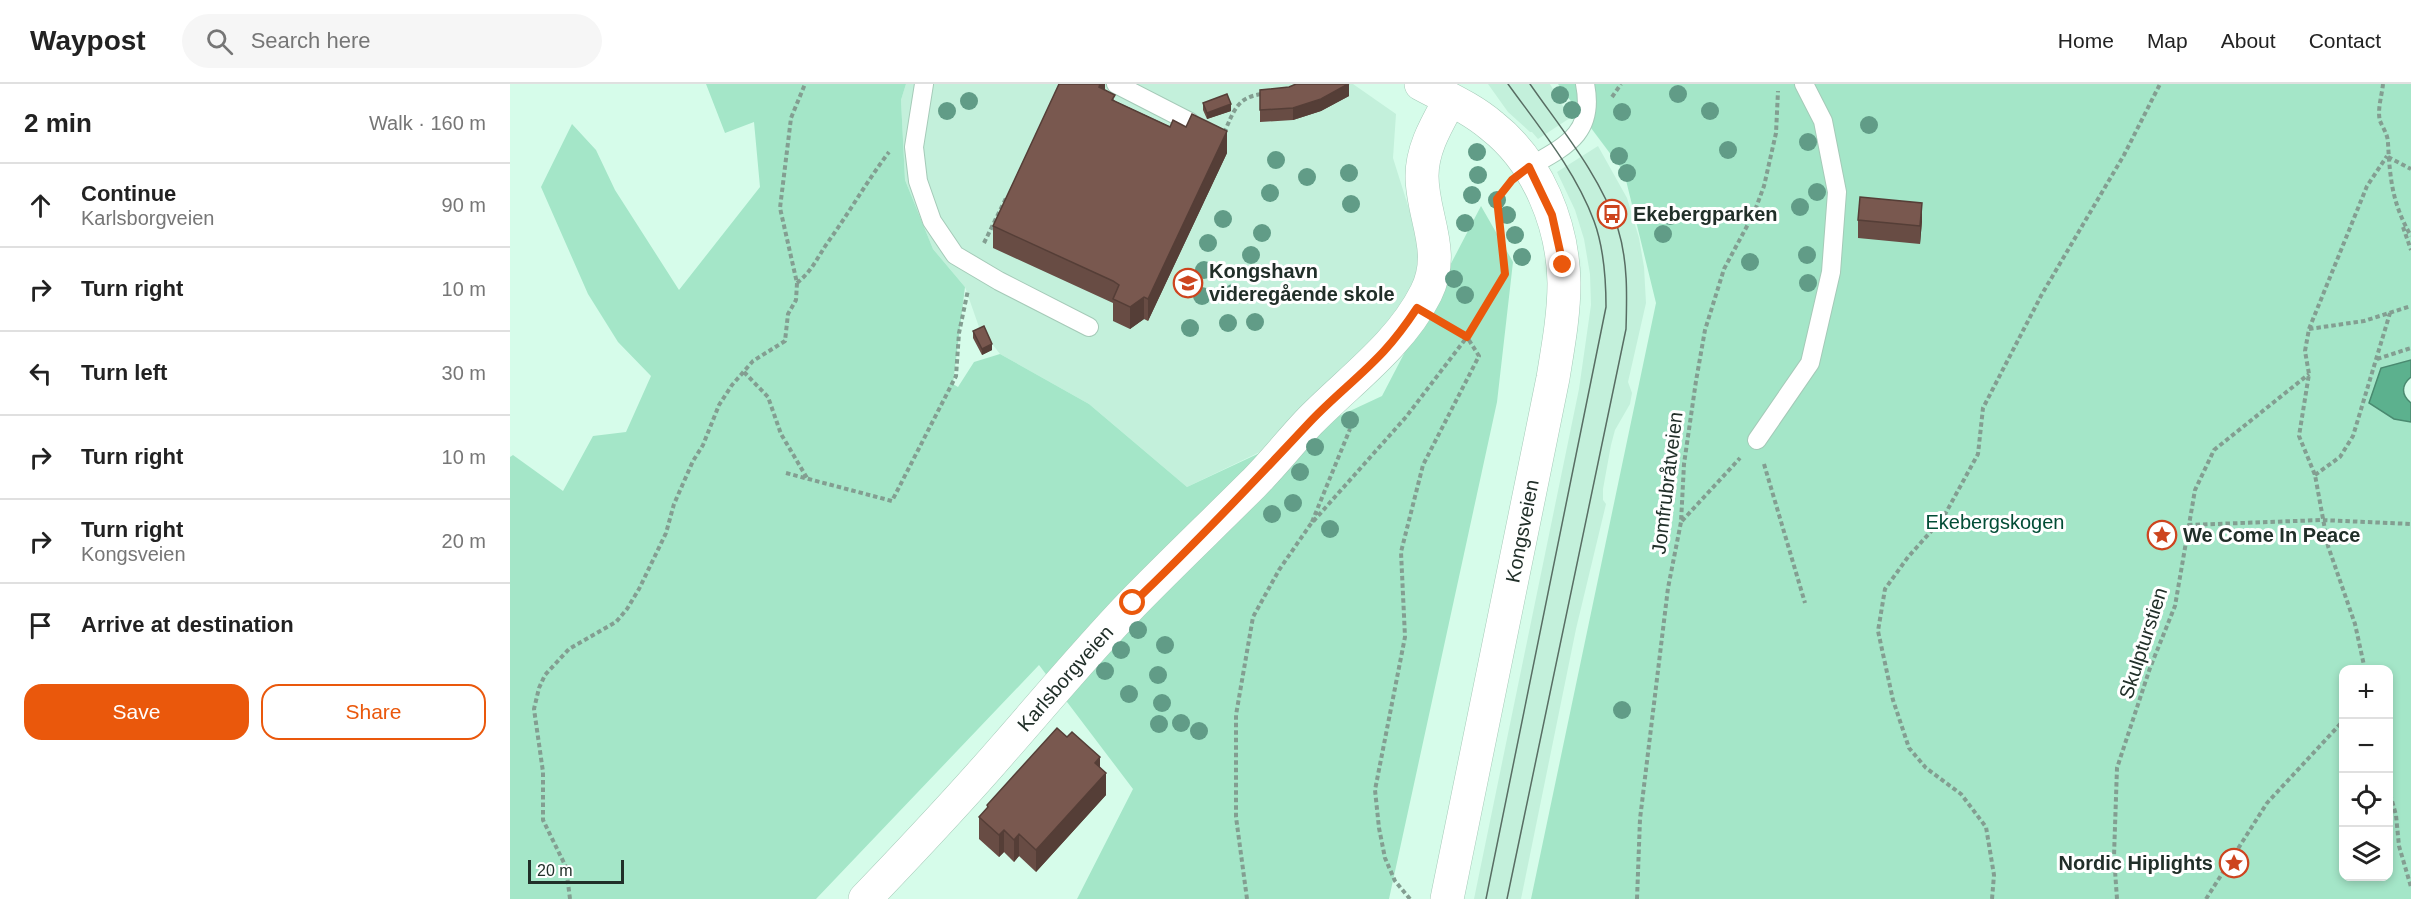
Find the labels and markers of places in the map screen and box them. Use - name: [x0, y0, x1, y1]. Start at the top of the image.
- bus stop icon: Ekebergparken: [1596, 198, 1628, 230]
- place label: Ekebergparken: [1633, 203, 1778, 225]
- place label: Kongshavn videregående skole: [1209, 260, 1395, 305]
- school or university icon: Kongshavn videregående skole: [1172, 267, 1204, 299]
- place icon: We Come In Peace: [2146, 519, 2178, 551]
- place label: We Come In Peace: [2183, 524, 2360, 546]
- place icon: Nordic Hiplights: [2218, 847, 2250, 879]
- place label: Nordic Hiplights: [2059, 852, 2213, 874]

